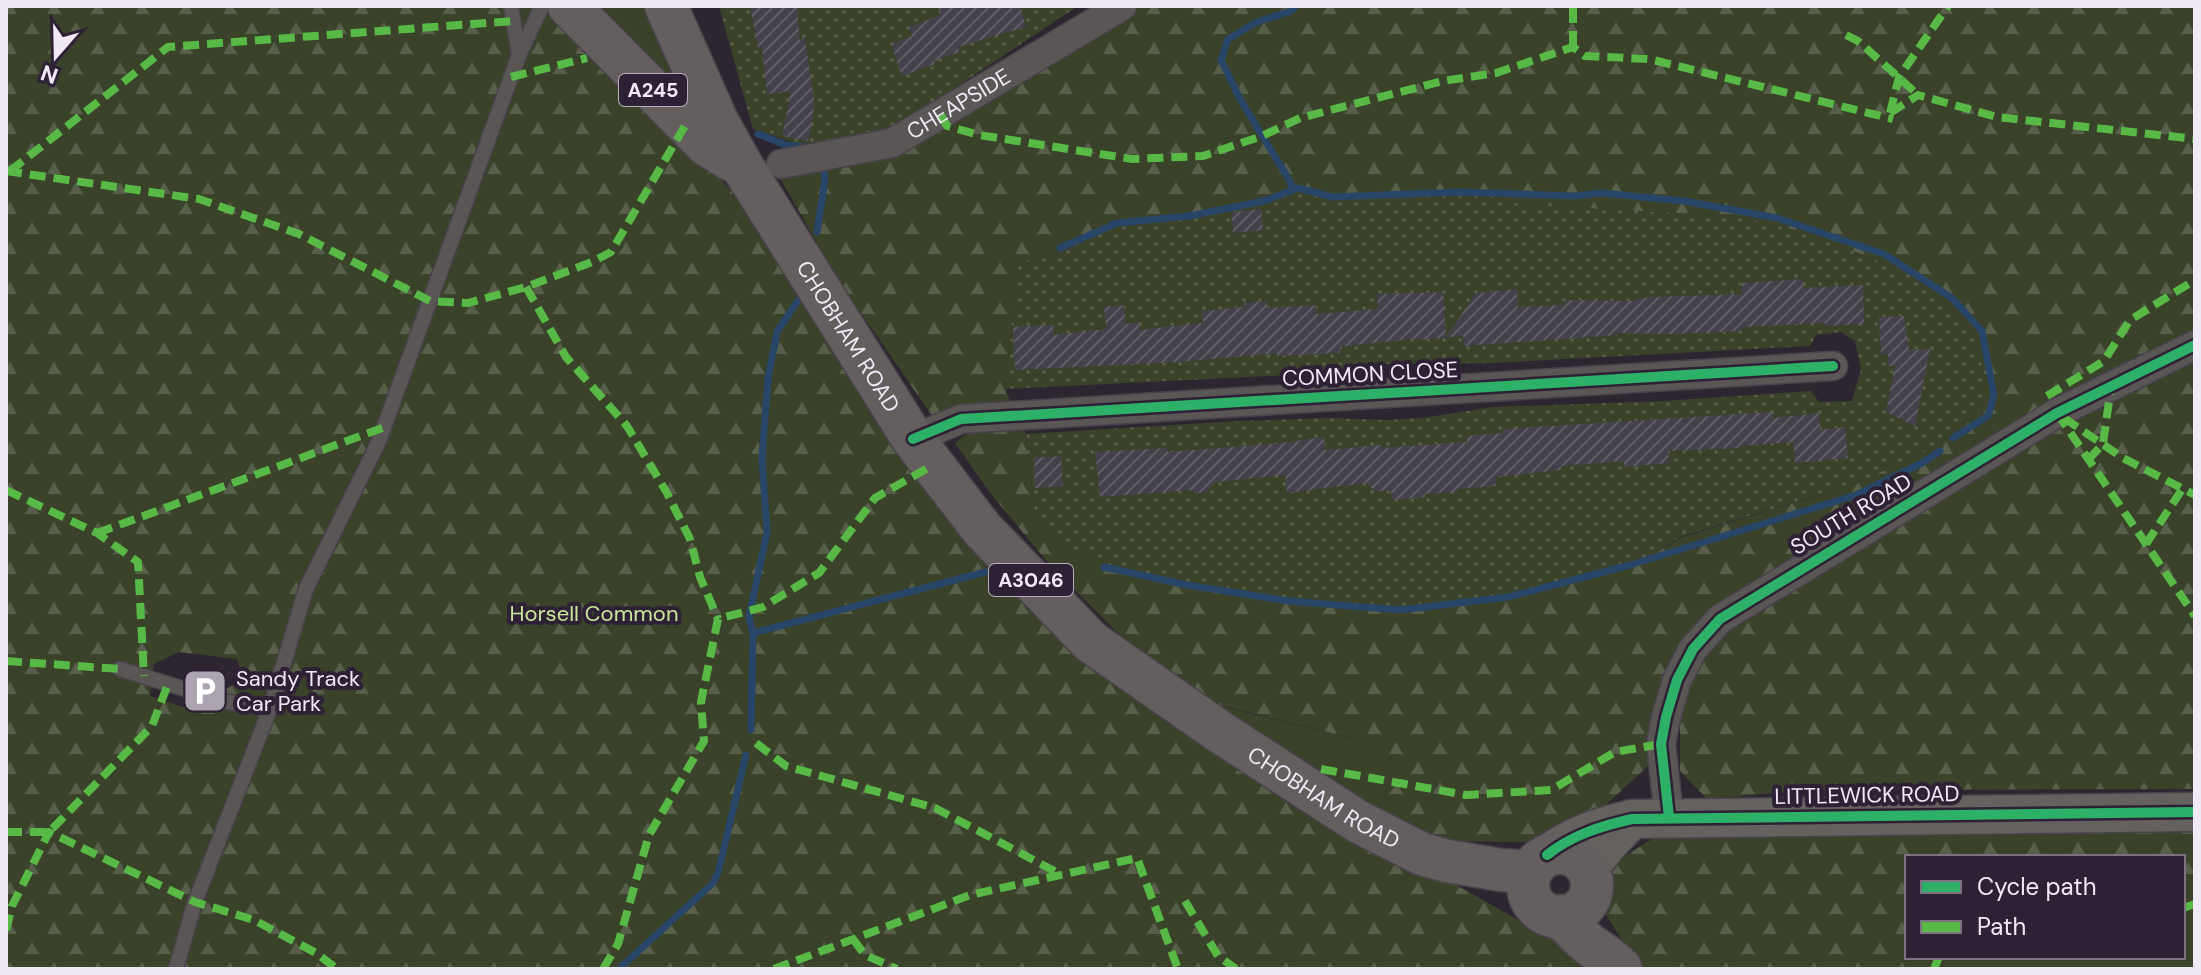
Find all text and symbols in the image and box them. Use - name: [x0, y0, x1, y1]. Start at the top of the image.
- north arrow: [16, 16, 96, 96]
- text: N: [37, 58, 62, 91]
- street label: CHEAPSIDE: [901, 61, 1015, 146]
- road number: A245: [619, 74, 687, 106]
- street label: CHOBHAM ROAD: [790, 255, 907, 417]
- street label: COMMON CLOSE: [1281, 355, 1459, 393]
- street label: SOUTH ROAD: [1785, 467, 1917, 561]
- road number: A3046: [989, 564, 1073, 596]
- park label: Horsell Common: [509, 599, 679, 628]
- place label: Sandy Track Car Park: [236, 664, 360, 718]
- parking icon: Sandy Track Car Park: [181, 667, 229, 715]
- street label: CHOBHAM ROAD: [1242, 739, 1405, 855]
- street label: LITTLEWICK ROAD: [1774, 779, 1960, 811]
- legend: [1905, 855, 2185, 959]
- text: Cycle path: [1977, 871, 2096, 902]
- text: Path: [1977, 911, 2026, 942]

